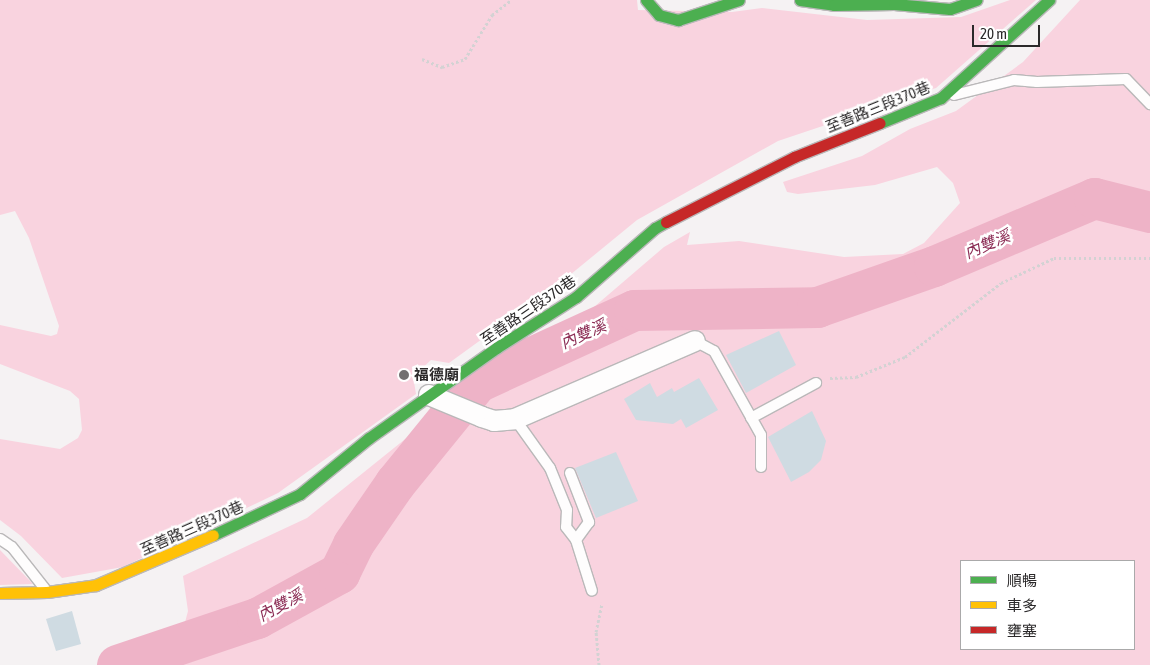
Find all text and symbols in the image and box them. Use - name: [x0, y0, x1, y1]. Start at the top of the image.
- scale bar: [975, 15, 1042, 47]
- text: 20 m: [980, 25, 1007, 42]
- street label: 至善路三段370巷: [823, 78, 933, 136]
- water label: 內雙溪: [961, 226, 1013, 262]
- street label: 至善路三段370巷: [477, 271, 579, 349]
- water label: 內雙溪: [557, 315, 609, 353]
- place label: 福德廟: [414, 366, 459, 384]
- marker: 福德廟: [398, 369, 410, 381]
- street label: 至善路三段370巷: [138, 497, 246, 559]
- legend: [960, 560, 1135, 650]
- text: 順暢: [1007, 572, 1037, 589]
- water label: 內雙溪: [254, 585, 306, 625]
- text: 車多: [1007, 597, 1037, 614]
- text: 壅塞: [1007, 622, 1037, 639]

